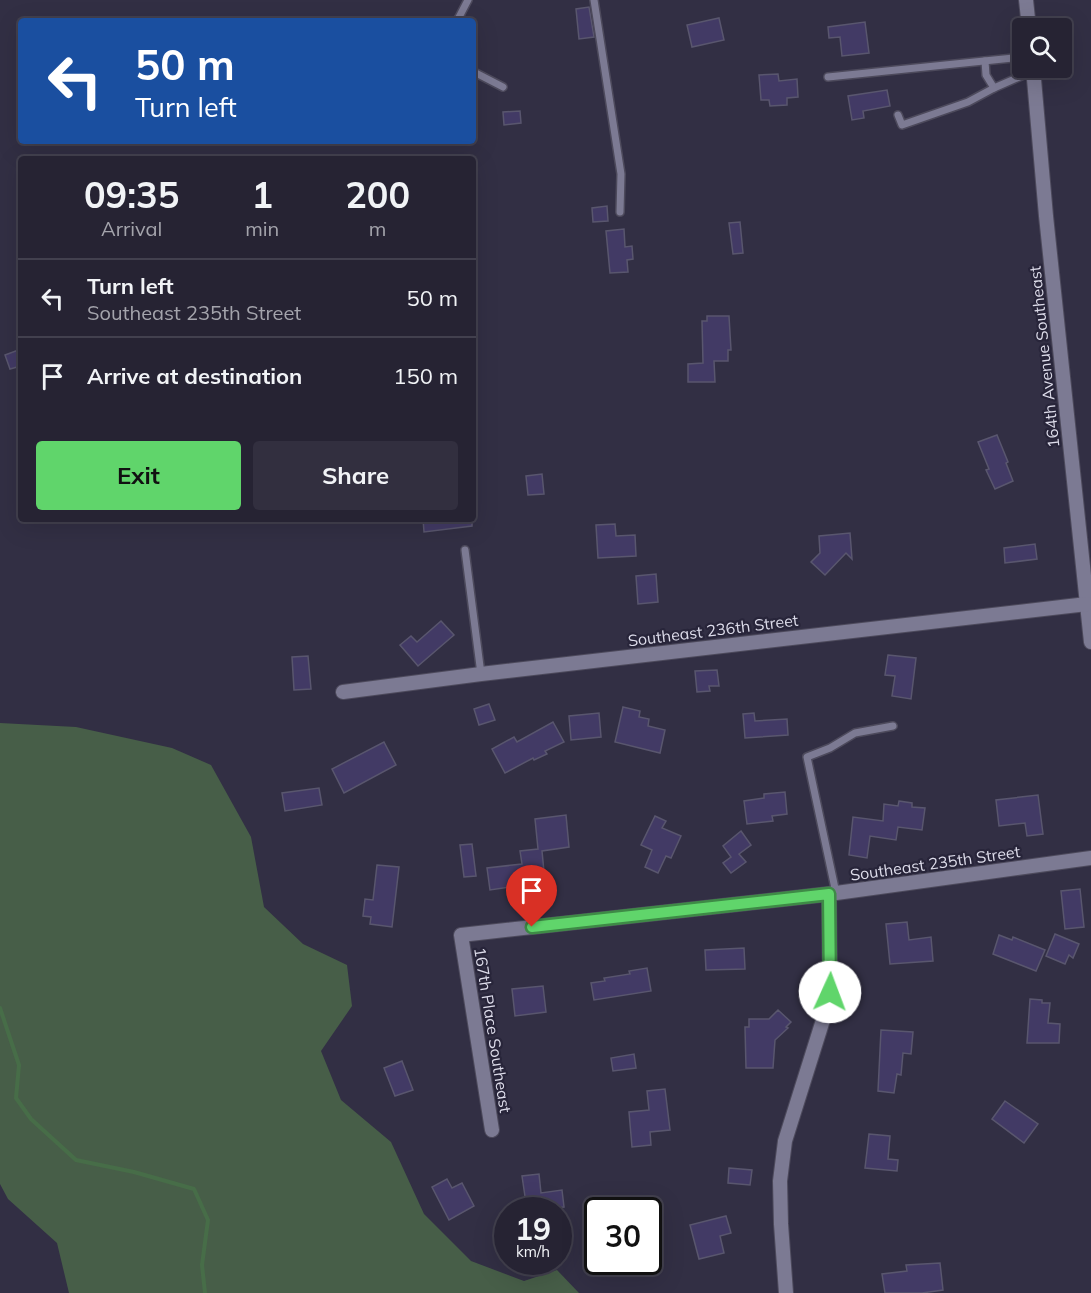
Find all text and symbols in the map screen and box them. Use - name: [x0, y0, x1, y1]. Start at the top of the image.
- map controls: [1012, 18, 1072, 78]
- button: search: [1012, 18, 1072, 78]
- text: 50 m: [135, 38, 235, 91]
- icon: left: [36, 42, 114, 120]
- text: Turn left: [135, 90, 237, 124]
- text: 09:35: [84, 172, 179, 217]
- text: 1: [251, 172, 273, 217]
- text: 200: [345, 172, 410, 217]
- text: Arrival: [101, 216, 162, 241]
- text: min: [245, 216, 279, 241]
- text: m: [369, 216, 386, 241]
- street label: 164th Avenue Southeast: [1024, 265, 1064, 449]
- text: Turn left: [87, 272, 174, 300]
- icon: left: [36, 282, 69, 315]
- text: 50 m: [407, 284, 458, 312]
- text: Southeast 235th Street: [87, 300, 301, 325]
- icon: arrive: [36, 360, 69, 393]
- text: Arrive at destination: [87, 362, 302, 390]
- text: 150 m: [393, 362, 458, 390]
- button: Exit: [36, 441, 241, 510]
- button: Share: [253, 441, 458, 510]
- street label: Southeast 236th Street: [627, 610, 800, 650]
- street label: Southeast 235th Street: [849, 841, 1022, 885]
- pin: [506, 865, 557, 927]
- icon: arrive: [515, 874, 548, 907]
- street label: 167th Place Southeast: [470, 946, 516, 1115]
- position arrow: [798, 960, 862, 1024]
- speed limit sign: 30: [584, 1197, 662, 1275]
- text: 19: [515, 1210, 551, 1248]
- text: km/h: [516, 1242, 550, 1261]

